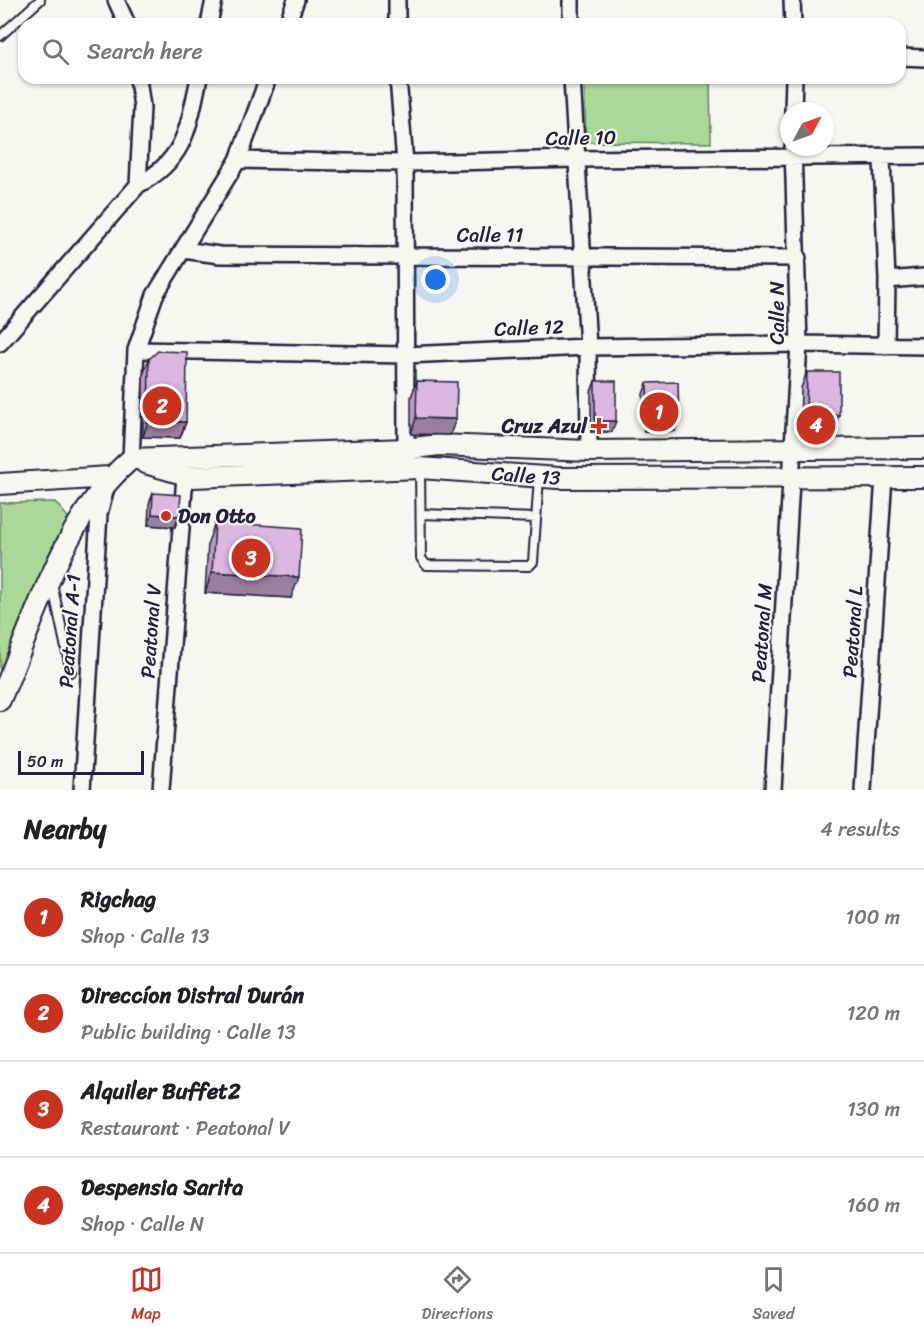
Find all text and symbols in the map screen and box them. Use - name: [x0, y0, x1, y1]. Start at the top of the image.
- search box: [18, 18, 906, 84]
- text: Search here: [87, 32, 203, 71]
- icon: search: [39, 35, 72, 68]
- north arrow: [780, 102, 834, 156]
- street label: Calle 10: [545, 120, 617, 156]
- street label: Calle 11: [457, 218, 523, 253]
- your location: [421, 265, 450, 294]
- street label: Calle N: [760, 281, 795, 345]
- street label: Calle 12: [494, 309, 565, 347]
- pin: 2: [142, 384, 182, 428]
- pin: 1: [640, 390, 678, 434]
- pin: 4: [796, 402, 836, 448]
- place label: Cruz Azul: [501, 409, 588, 444]
- marker: Cruz Azul: [592, 419, 606, 433]
- street label: Calle 13: [490, 456, 562, 496]
- place label: Don Otto: [178, 499, 257, 534]
- marker: Don Otto: [159, 509, 173, 523]
- pin: 3: [232, 536, 270, 580]
- street label: Peatonal A-1: [49, 573, 91, 689]
- street label: Peatonal V: [130, 582, 172, 679]
- street label: Peatonal M: [741, 582, 783, 684]
- street label: Peatonal L: [832, 584, 874, 679]
- text: 50 m: [27, 747, 63, 776]
- scale bar: [18, 748, 144, 776]
- text: Nearby: [24, 806, 106, 852]
- text: 4 results: [820, 812, 900, 847]
- text: Rigchag: [81, 880, 156, 919]
- text: 1: [39, 900, 48, 935]
- text: 100 m: [846, 900, 900, 935]
- text: Shop · Calle 13: [81, 919, 209, 954]
- text: Direccíon Distral Durán: [81, 976, 304, 1015]
- text: 2: [38, 996, 49, 1031]
- text: 120 m: [847, 996, 900, 1031]
- text: Public building · Calle 13: [81, 1015, 296, 1050]
- text: Alquiler Buffet2: [81, 1072, 241, 1111]
- text: 3: [38, 1092, 49, 1127]
- text: 130 m: [847, 1092, 900, 1127]
- text: Restaurant · Peatonal V: [81, 1111, 290, 1146]
- text: Despensia Sarita: [81, 1168, 243, 1207]
- text: 4: [37, 1188, 50, 1223]
- text: 160 m: [847, 1188, 900, 1223]
- text: Shop · Calle N: [81, 1207, 204, 1242]
- tab: Map: [130, 1263, 163, 1328]
- tab: Directions: [422, 1263, 493, 1328]
- tab: Saved: [752, 1263, 794, 1328]

